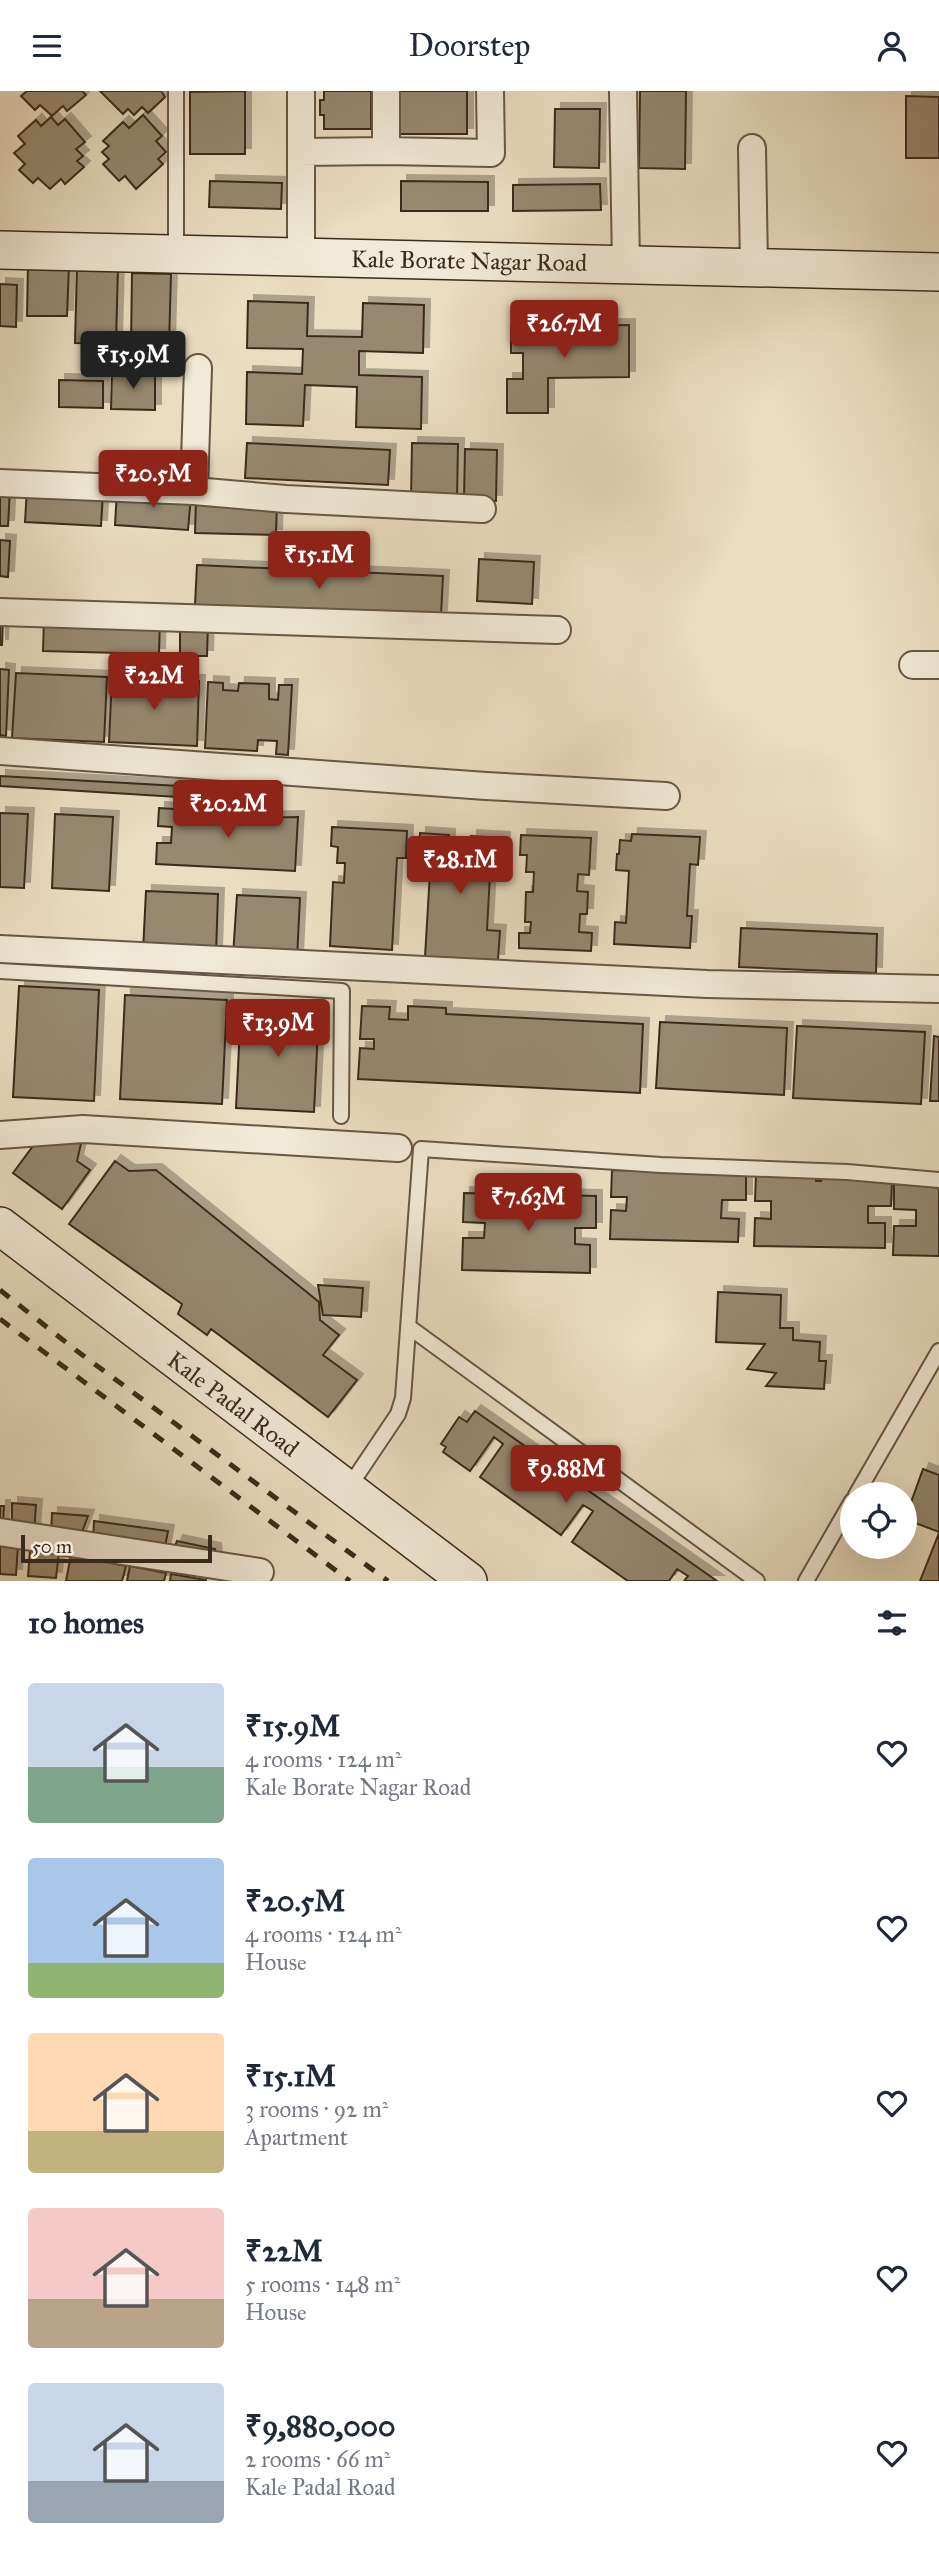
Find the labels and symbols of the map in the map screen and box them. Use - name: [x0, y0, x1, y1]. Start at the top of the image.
- street label: Kale Borate Nagar Road: [351, 244, 587, 278]
- pin: ₹26.7M: [507, 301, 621, 360]
- pin: ₹15.9M: [76, 331, 190, 391]
- pin: ₹20.5M: [96, 451, 210, 510]
- pin: ₹15.1M: [262, 531, 376, 591]
- pin: ₹22M: [113, 653, 195, 712]
- pin: ₹20.2M: [171, 781, 285, 840]
- pin: ₹28.1M: [403, 837, 517, 896]
- pin: ₹13.9M: [221, 999, 335, 1059]
- pin: ₹7.63M: [471, 1173, 585, 1233]
- street label: Kale Padal Road: [161, 1345, 305, 1463]
- pin: ₹9.88M: [509, 1445, 623, 1505]
- scale bar: [21, 1532, 212, 1564]

